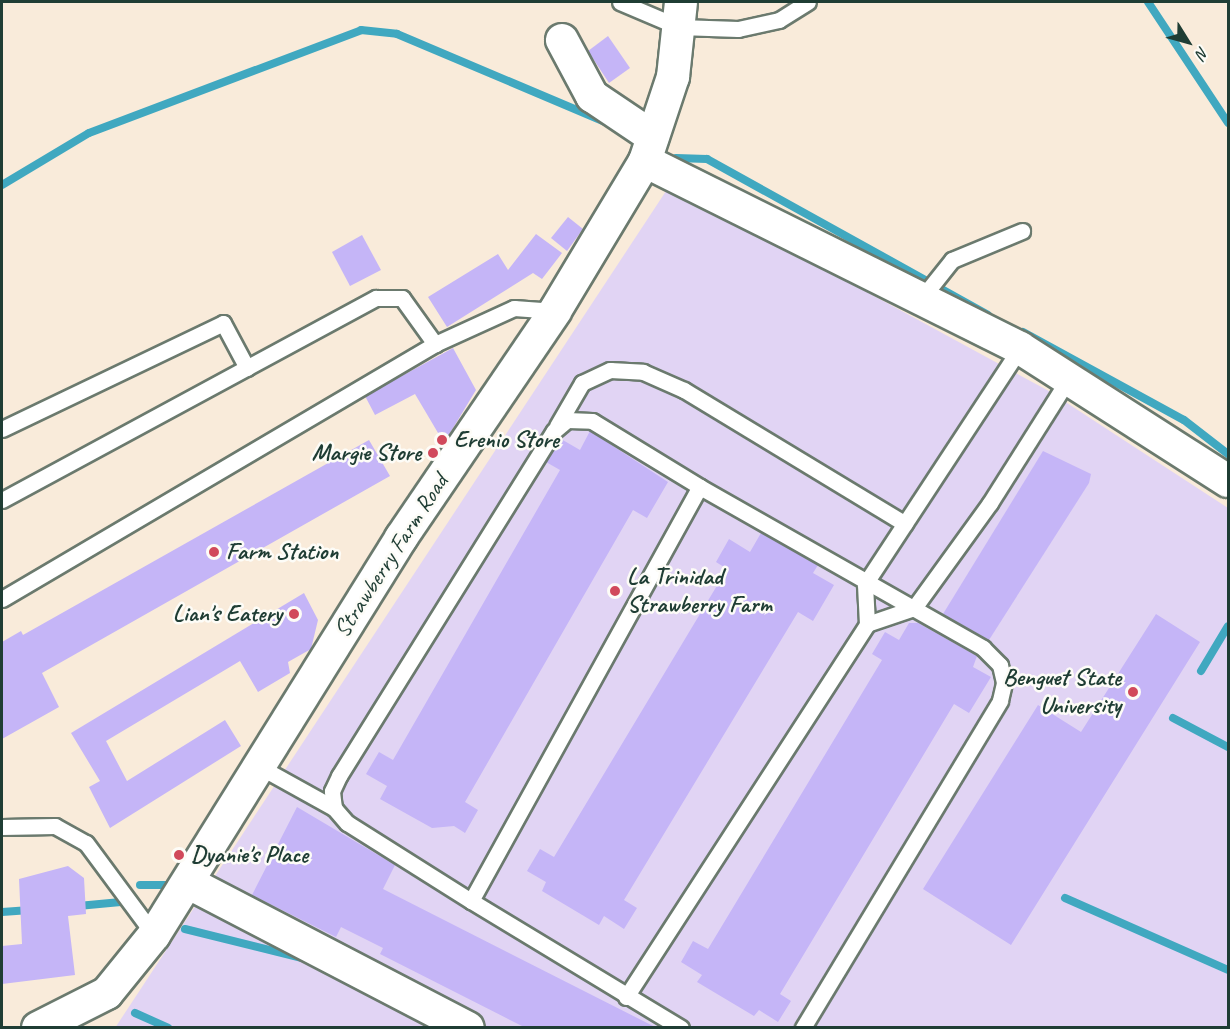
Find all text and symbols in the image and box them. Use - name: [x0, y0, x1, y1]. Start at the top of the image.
- north arrow: [1158, 12, 1218, 72]
- text: N: [1191, 43, 1213, 63]
- place label: Erenio Store: [454, 426, 559, 454]
- marker: Erenio Store: [435, 433, 449, 447]
- place label: Margie Store: [311, 439, 421, 467]
- marker: Margie Store: [426, 446, 440, 460]
- street label: Strawberry Farm Road: [327, 468, 455, 644]
- place label: Farm Station: [226, 538, 340, 566]
- marker: Farm Station: [207, 545, 221, 559]
- place label: La Trinidad Strawberry Farm: [627, 563, 773, 619]
- marker: La Trinidad Strawberry Farm: [608, 584, 622, 598]
- place label: Lian's Eatery: [173, 600, 282, 628]
- marker: Lian's Eatery: [287, 607, 301, 621]
- place label: Benguet State University: [1003, 664, 1121, 720]
- marker: Benguet State University: [1126, 685, 1140, 699]
- place label: Dyanie's Place: [191, 841, 308, 869]
- marker: Dyanie's Place: [172, 848, 186, 862]

